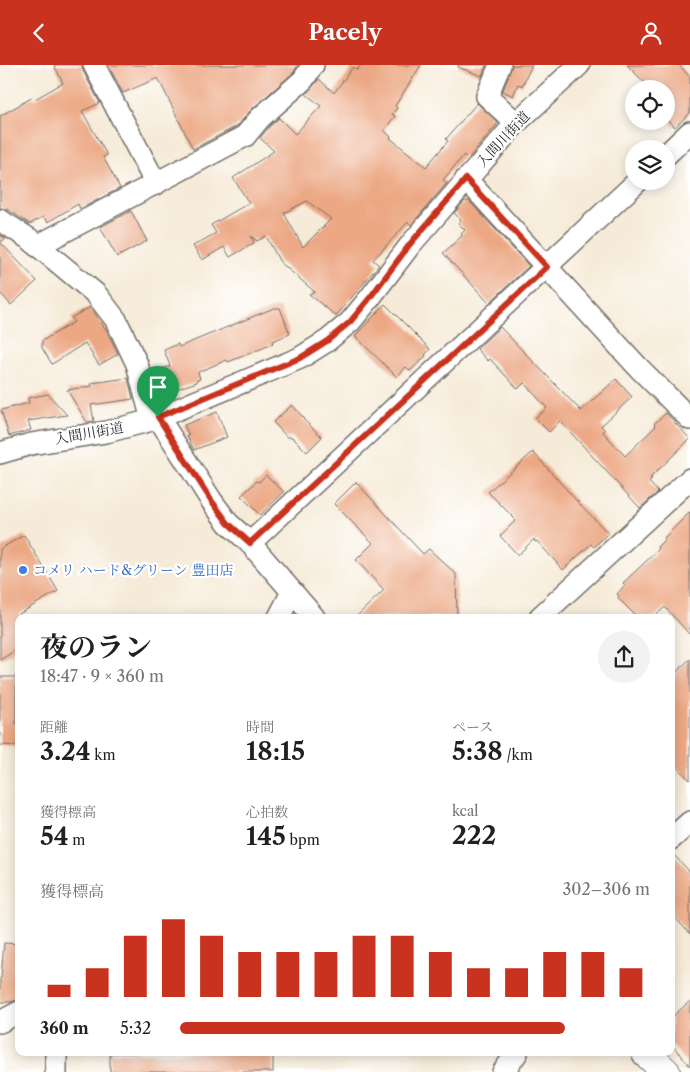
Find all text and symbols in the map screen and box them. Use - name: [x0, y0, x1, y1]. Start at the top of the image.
- icon: back: [25, 19, 53, 47]
- text: Pacely: [308, 19, 382, 46]
- icon: person: [637, 19, 665, 47]
- map controls: [625, 80, 675, 190]
- button: locate: [625, 80, 675, 130]
- street label: 入間川街道: [473, 107, 533, 171]
- button: layers: [625, 140, 675, 190]
- pin: [137, 366, 179, 417]
- icon: arrive: [144, 373, 172, 401]
- street label: 入間川街道: [53, 418, 125, 448]
- place label: コメリ ハード&グリーン 豊田店: [33, 561, 233, 579]
- marker: コメリ ハード&グリーン 豊田店: [17, 564, 29, 576]
- text: 夜のラン: [40, 630, 152, 664]
- button: share: [598, 631, 650, 683]
- text: 18:47 · 9 × 360 m: [40, 666, 164, 686]
- text: 距離: [40, 718, 68, 736]
- text: 時間: [246, 718, 274, 736]
- text: ペース: [452, 718, 493, 736]
- text: 3.24: [40, 736, 91, 767]
- text: 18:15: [246, 736, 305, 767]
- text: 5:38: [452, 736, 503, 767]
- text: km: [91, 746, 116, 764]
- text: /km: [503, 746, 533, 764]
- text: kcal: [452, 802, 478, 820]
- text: 獲得標高: [40, 803, 96, 821]
- text: 心拍数: [246, 803, 288, 821]
- text: 222: [452, 820, 496, 851]
- text: 54: [40, 821, 69, 852]
- text: 145: [246, 821, 286, 852]
- text: m: [69, 831, 85, 849]
- text: bpm: [286, 831, 320, 849]
- text: 302–306 m: [562, 879, 650, 899]
- text: 獲得標高: [40, 881, 104, 901]
- text: 360 m: [40, 1018, 89, 1038]
- text: 5:32: [120, 1018, 151, 1038]

